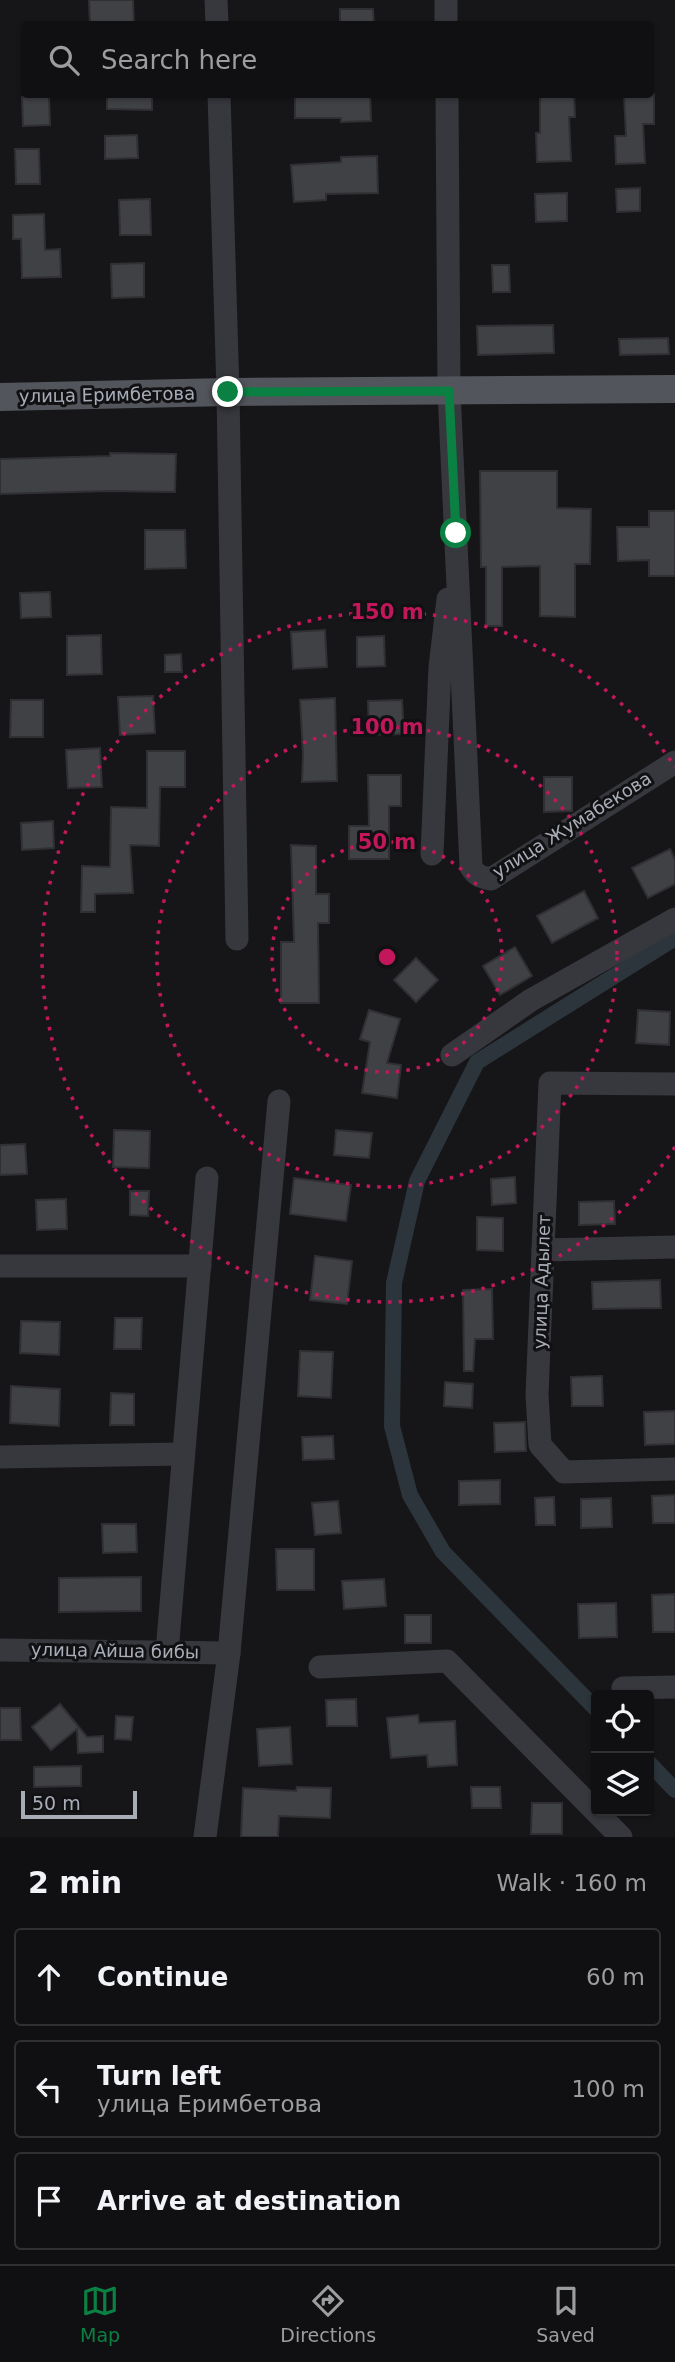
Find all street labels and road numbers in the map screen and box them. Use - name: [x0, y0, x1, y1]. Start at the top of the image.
- street label: улица Еримбетова: [19, 382, 195, 407]
- street label: улица Жумабекова: [488, 767, 655, 882]
- street label: улица Адылет: [529, 1214, 554, 1350]
- street label: улица Айша бибы: [31, 1639, 199, 1662]

